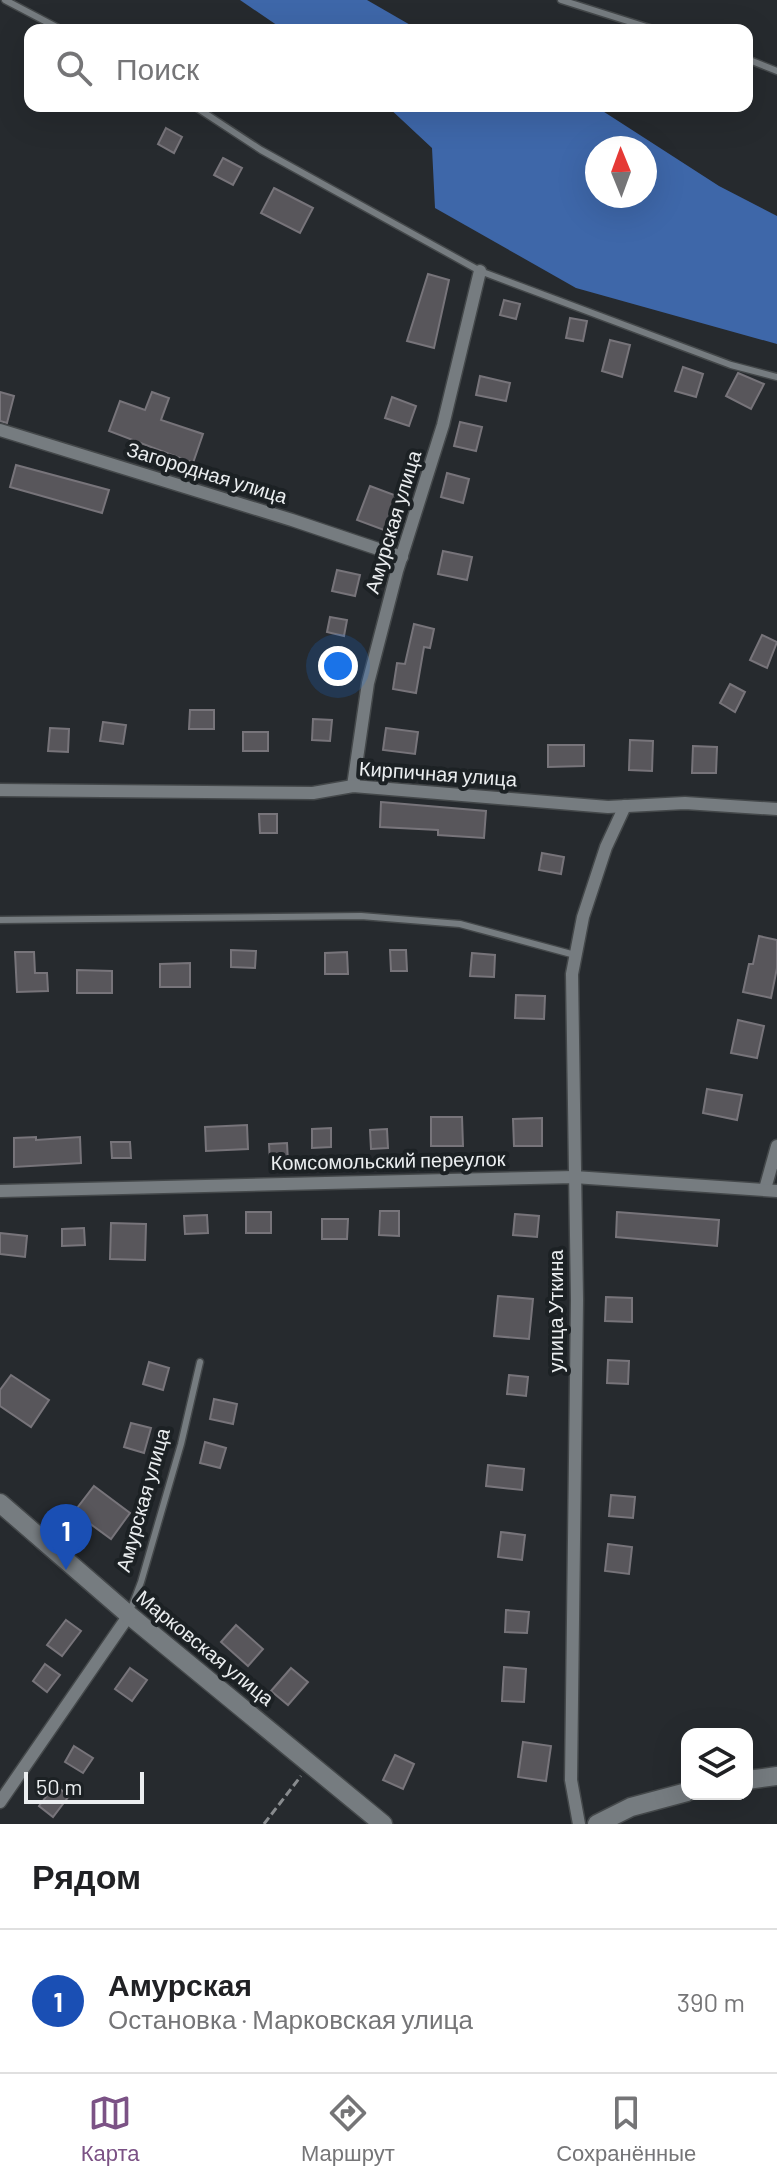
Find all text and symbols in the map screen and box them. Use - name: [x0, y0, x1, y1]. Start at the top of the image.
- search box: [24, 24, 753, 112]
- icon: search: [52, 46, 96, 90]
- text: Поиск: [116, 50, 199, 86]
- north arrow: [585, 136, 657, 208]
- street label: Загородная улица: [124, 436, 291, 508]
- street label: Амурская улица: [359, 446, 425, 596]
- your location: [318, 646, 358, 686]
- street label: Кирпичная улица: [358, 756, 519, 791]
- street label: Комсомольский переулок: [270, 1146, 506, 1174]
- street label: улица Уткина: [543, 1249, 567, 1372]
- street label: Амурская улица: [110, 1424, 174, 1574]
- pin: 1: [40, 1504, 92, 1570]
- street label: Марковская улица: [132, 1584, 280, 1711]
- map controls: [681, 1728, 753, 1800]
- button: layers: [681, 1728, 753, 1800]
- scale bar: [24, 1768, 144, 1804]
- text: 50 m: [36, 1773, 82, 1799]
- text: Рядом: [32, 1855, 141, 1896]
- text: Амурская: [108, 1966, 252, 2002]
- text: 1: [53, 1986, 63, 2017]
- text: 390 m: [677, 1986, 745, 2017]
- text: Остановка · Марковская улица: [108, 2003, 473, 2034]
- tab: Карта: [81, 2091, 140, 2167]
- tab: Маршрут: [301, 2091, 395, 2167]
- tab: Сохранённые: [556, 2091, 696, 2167]

